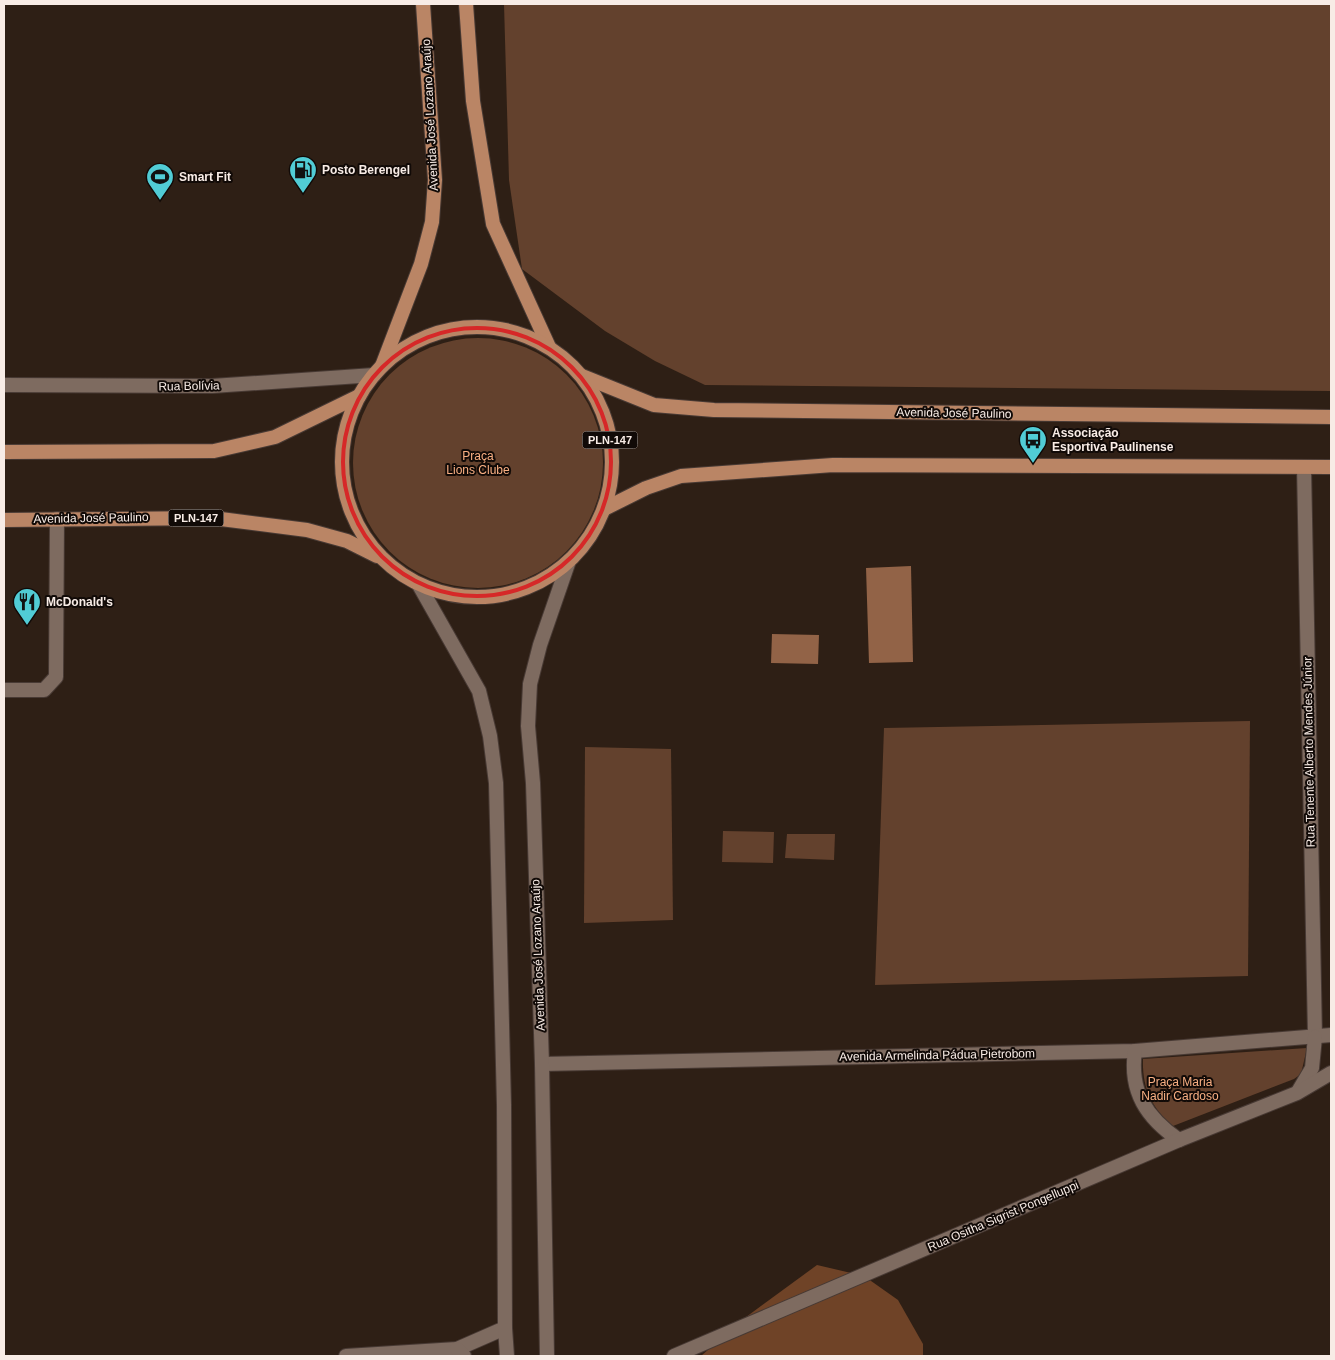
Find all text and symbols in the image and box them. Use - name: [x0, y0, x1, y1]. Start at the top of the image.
- street label: Avenida José Lozano Araújo: [419, 38, 441, 191]
- fuel station icon: Posto Berengel: [288, 155, 318, 194]
- sports icon: Smart Fit: [145, 162, 175, 201]
- place label: Posto Berengel: [322, 163, 410, 177]
- place label: Smart Fit: [179, 170, 231, 184]
- street label: Rua Bolívia: [158, 378, 220, 394]
- street label: Avenida José Paulino: [896, 405, 1012, 421]
- bus stop icon: Associação Esportiva Paulinense: [1018, 425, 1048, 464]
- place label: Associação Esportiva Paulinense: [1052, 426, 1174, 454]
- road number: PLN-147: [582, 432, 638, 448]
- park label: Praça Lions Clube: [446, 449, 510, 477]
- road number: PLN-147: [168, 509, 224, 526]
- street label: Avenida José Paulino: [33, 510, 149, 526]
- restaurant icon: McDonald's: [12, 587, 42, 626]
- place label: McDonald's: [46, 595, 113, 609]
- street label: Rua Tenente Alberto Mendes Júnior: [1300, 657, 1318, 847]
- street label: Avenida José Lozano Araújo: [528, 879, 548, 1031]
- street label: Avenida Armelinda Pádua Pietrobom: [839, 1046, 1035, 1064]
- park label: Praça Maria Nadir Cardoso: [1141, 1075, 1219, 1103]
- street label: Rua Ositha Sigrist Pongelluppi: [925, 1178, 1081, 1254]

